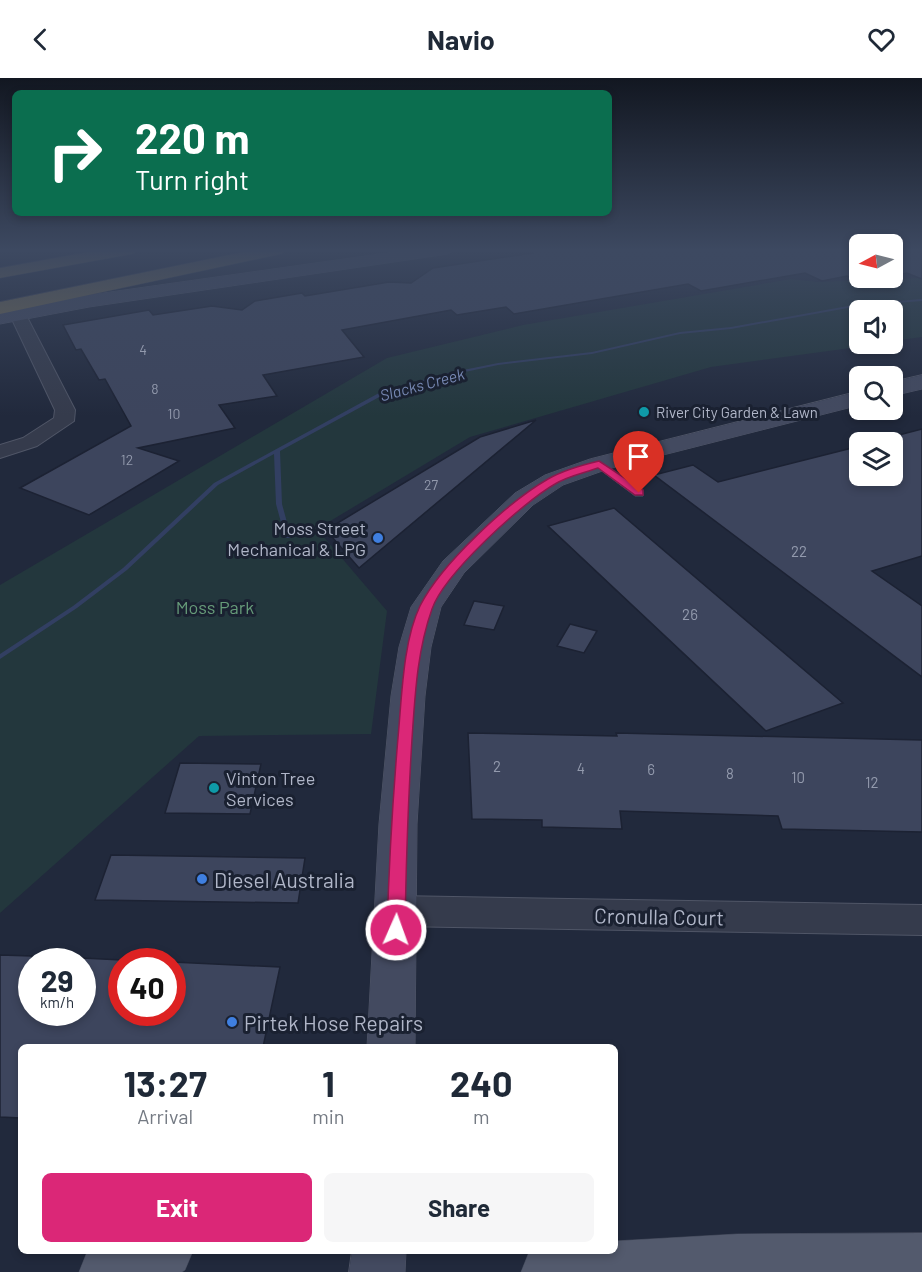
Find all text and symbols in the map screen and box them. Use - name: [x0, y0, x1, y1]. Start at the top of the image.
- icon: back: [24, 23, 57, 56]
- text: Navio: [427, 23, 495, 55]
- icon: heart: [865, 23, 898, 56]
- text: 220 m: [135, 112, 249, 162]
- icon: right: [36, 114, 114, 192]
- text: Turn right: [135, 163, 249, 195]
- north arrow: [849, 234, 903, 288]
- map controls: [849, 234, 903, 486]
- button: sound: [849, 300, 903, 354]
- house number: 4: [139, 341, 147, 358]
- water label: Slacks Creek: [378, 364, 467, 404]
- button: search: [849, 366, 903, 420]
- house number: 8: [151, 380, 159, 397]
- place label: River City Garden & Lawn: [656, 403, 818, 421]
- house number: 10: [168, 405, 180, 422]
- marker: River City Garden & Lawn: [637, 405, 651, 419]
- pin: [613, 431, 664, 493]
- button: layers: [849, 432, 903, 486]
- icon: arrive: [622, 440, 655, 473]
- house number: 12: [121, 451, 133, 468]
- house number: 27: [424, 476, 438, 493]
- place label: Moss Street Mechanical & LPG: [227, 517, 366, 560]
- marker: Moss Street Mechanical & LPG: [371, 531, 385, 545]
- house number: 22: [791, 542, 807, 560]
- park label: Moss Park: [176, 596, 254, 618]
- house number: 26: [682, 605, 698, 623]
- house number: 2: [493, 757, 501, 775]
- house number: 4: [577, 759, 585, 777]
- house number: 6: [647, 760, 655, 778]
- house number: 8: [726, 764, 734, 782]
- place label: Vinton Tree Services: [226, 767, 315, 810]
- house number: 10: [791, 768, 805, 786]
- house number: 12: [865, 773, 879, 791]
- marker: Vinton Tree Services: [207, 781, 221, 795]
- place label: Diesel Australia: [214, 867, 355, 892]
- marker: Diesel Australia: [195, 872, 209, 886]
- position arrow: [364, 898, 428, 962]
- street label: Cronulla Court: [594, 902, 724, 930]
- speed limit sign: 40: [108, 948, 186, 1026]
- text: 29: [41, 962, 73, 998]
- text: km/h: [40, 993, 74, 1011]
- place label: Pirtek Hose Repairs: [244, 1010, 423, 1035]
- marker: Pirtek Hose Repairs: [225, 1015, 239, 1029]
- text: 13:27: [123, 1061, 207, 1104]
- text: 1: [322, 1061, 335, 1104]
- text: 240: [450, 1061, 513, 1104]
- text: Arrival: [137, 1104, 193, 1128]
- text: min: [312, 1104, 345, 1128]
- text: m: [473, 1104, 490, 1128]
- button: Exit: [42, 1173, 312, 1242]
- button: Share: [324, 1173, 594, 1242]

